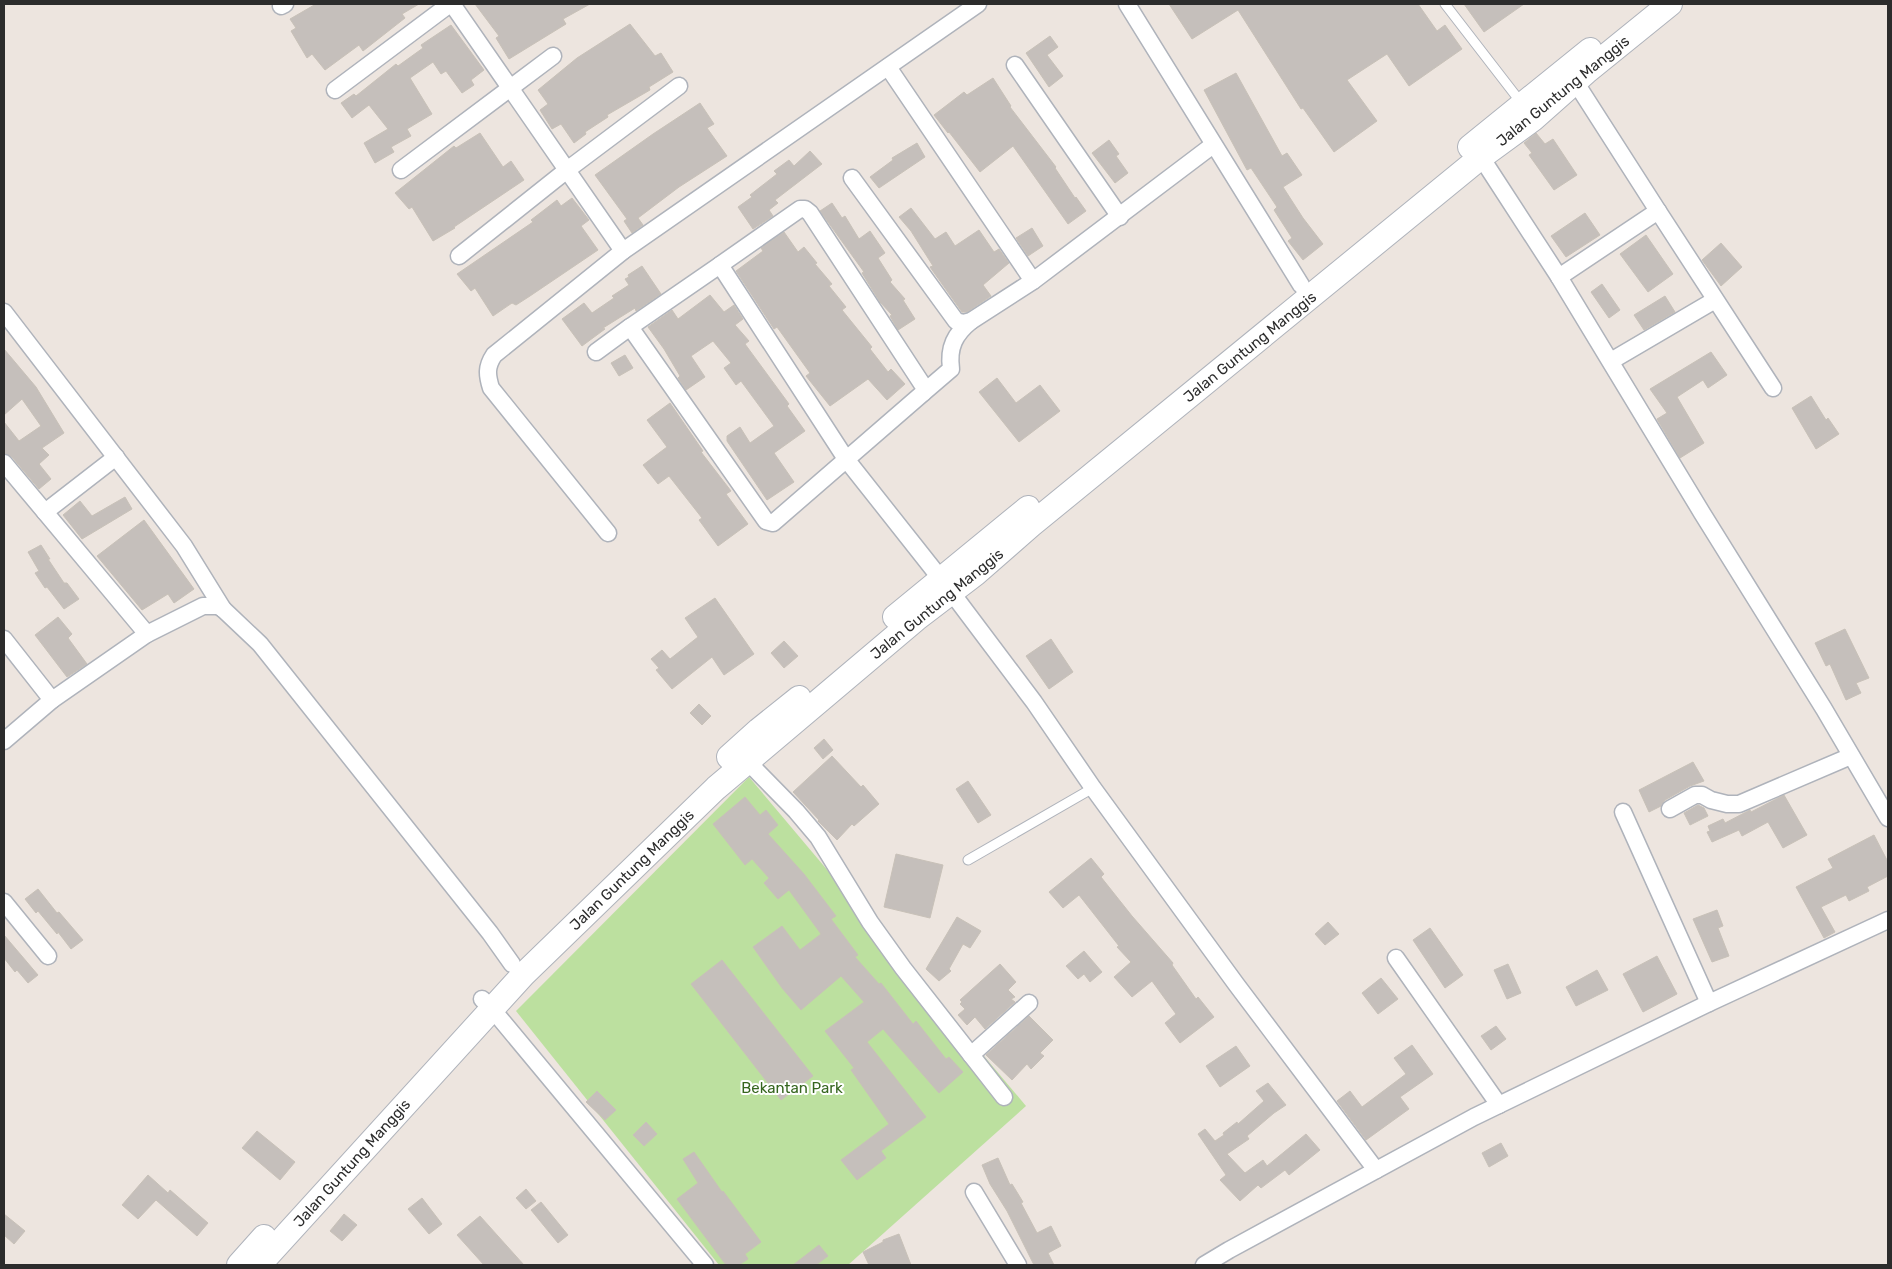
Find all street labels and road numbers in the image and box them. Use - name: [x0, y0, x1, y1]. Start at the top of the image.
- street label: Jalan Guntung Manggis: [1493, 32, 1633, 150]
- street label: Jalan Guntung Manggis: [1180, 288, 1320, 406]
- street label: Jalan Guntung Manggis: [867, 545, 1007, 663]
- street label: Jalan Guntung Manggis: [566, 806, 698, 934]
- street label: Jalan Guntung Manggis: [290, 1095, 414, 1231]

